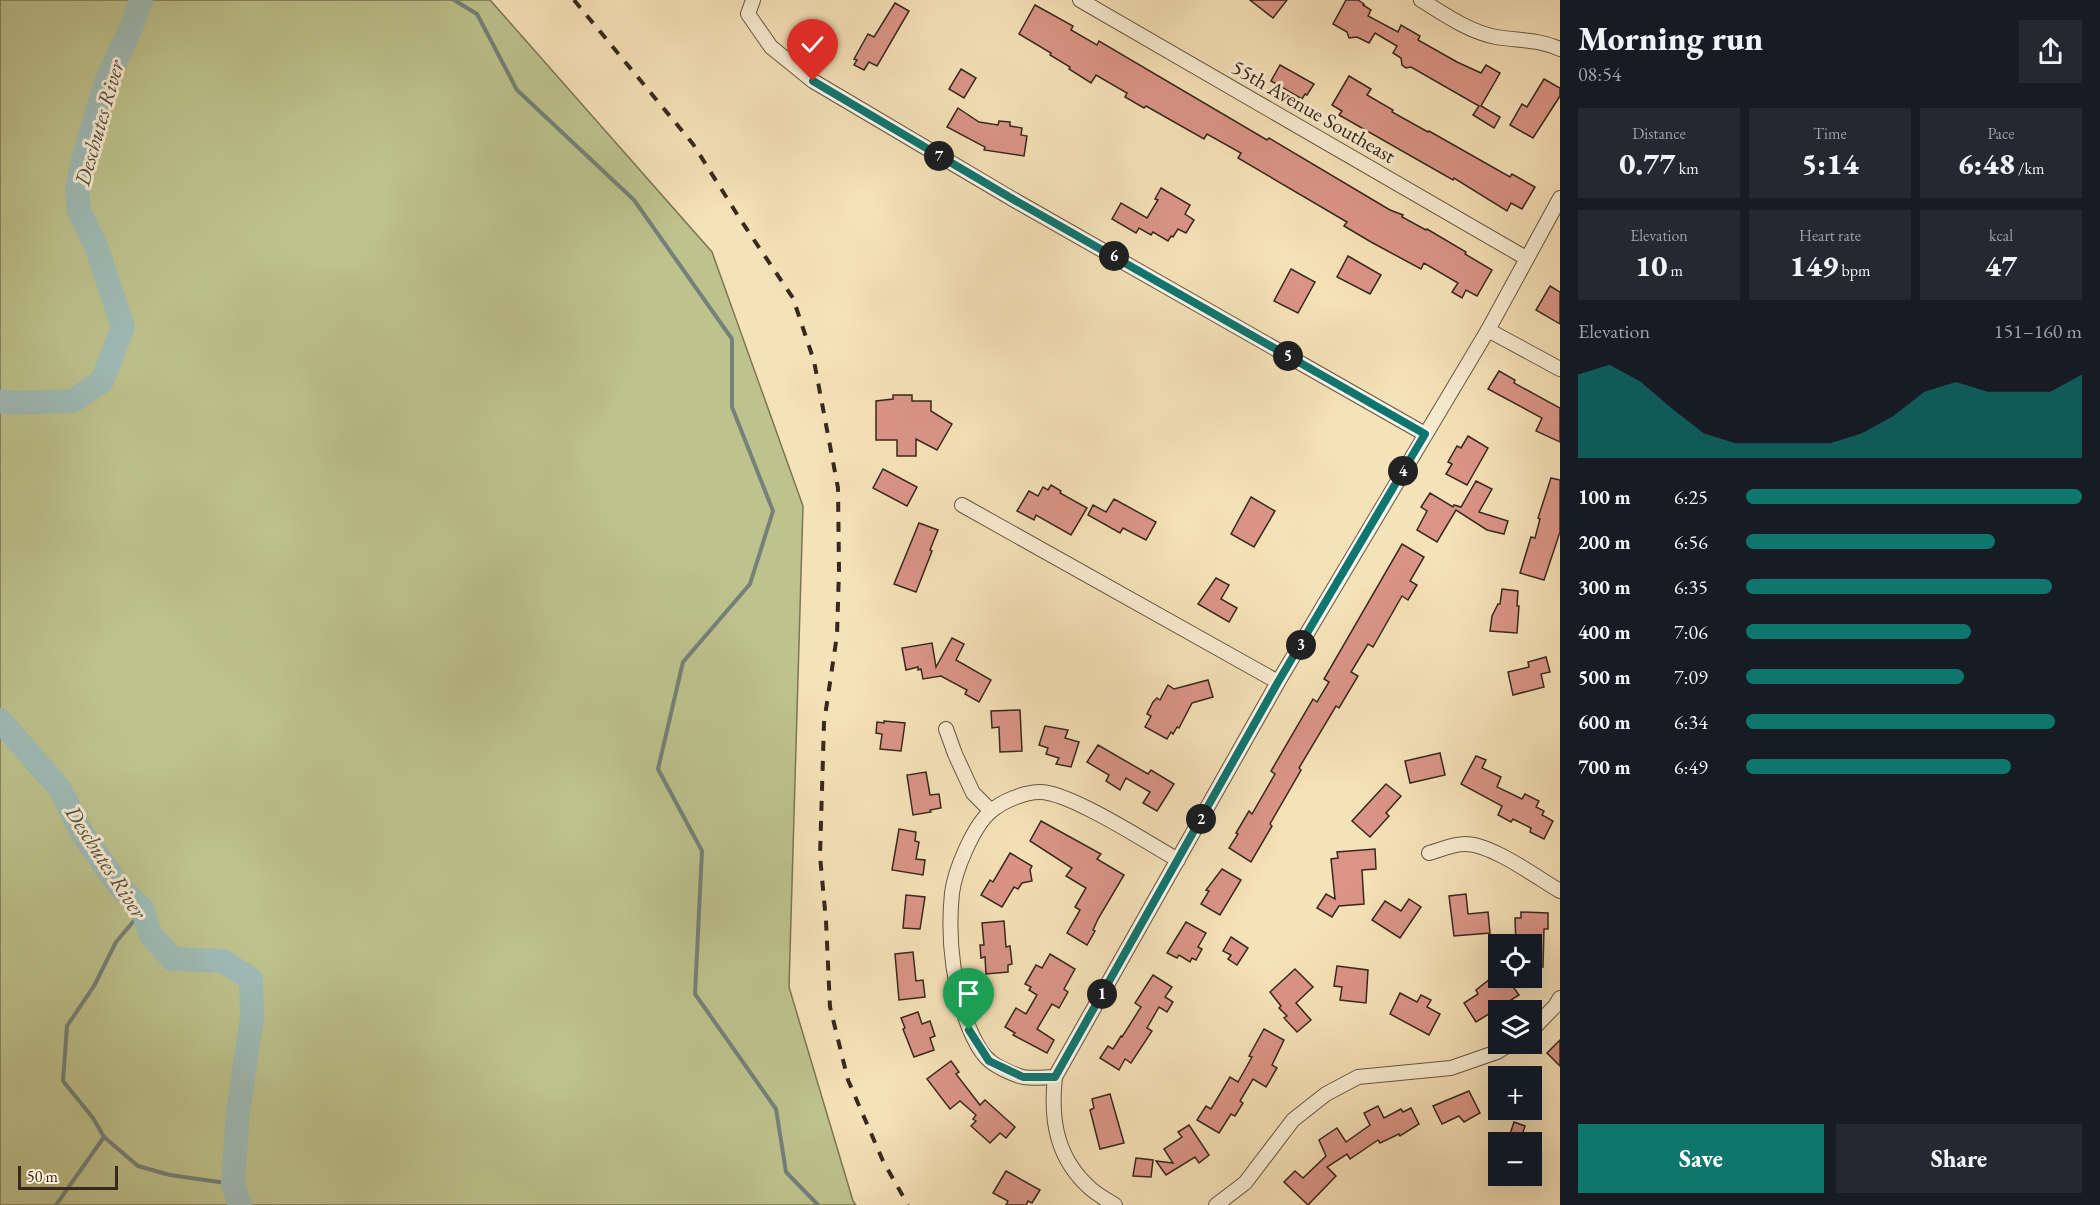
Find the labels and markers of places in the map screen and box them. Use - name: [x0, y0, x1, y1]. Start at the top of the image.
- pin: [787, 19, 838, 81]
- pin: 7: [924, 141, 954, 171]
- pin: 6: [1099, 241, 1129, 271]
- pin: 5: [1273, 341, 1303, 371]
- pin: 4: [1388, 456, 1418, 486]
- pin: 3: [1286, 630, 1316, 660]
- pin: 2: [1186, 804, 1216, 834]
- pin: [943, 968, 994, 1030]
- pin: 1: [1087, 979, 1117, 1009]

